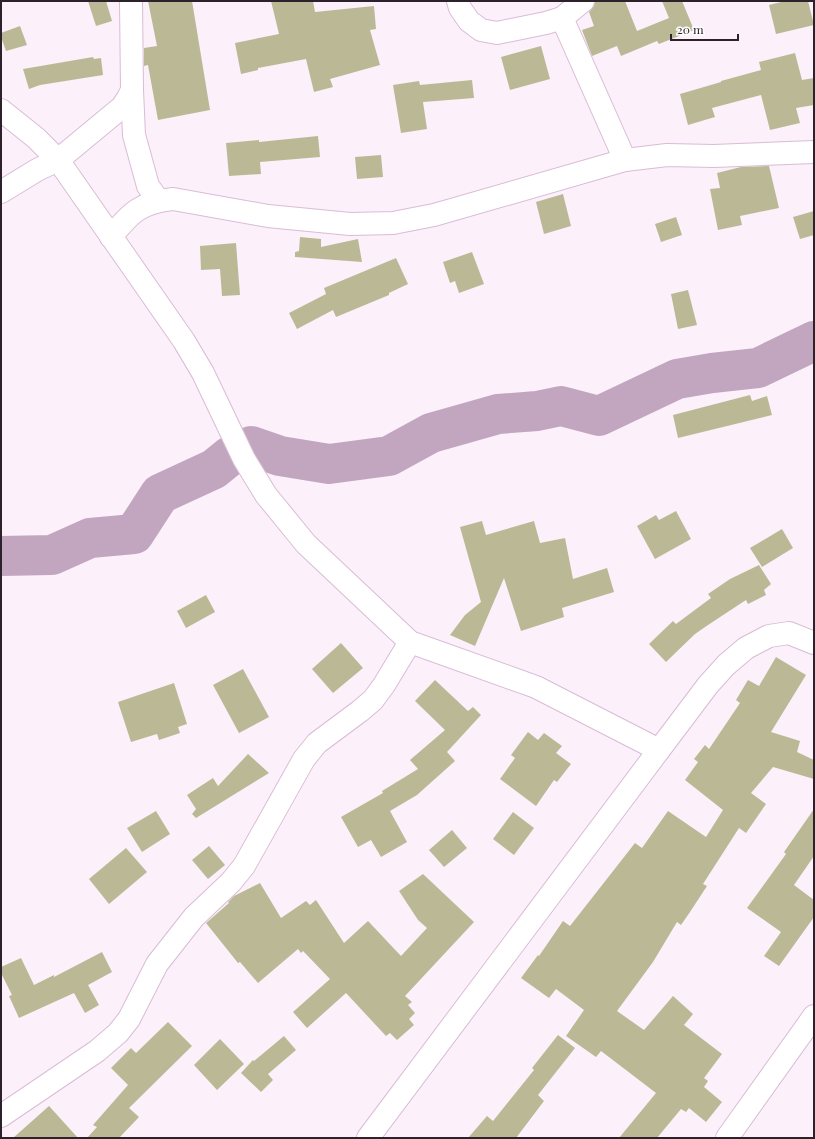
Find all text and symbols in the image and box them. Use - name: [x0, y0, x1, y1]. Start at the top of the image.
- scale bar: [671, 16, 738, 42]
- text: 20 m: [677, 21, 704, 37]

